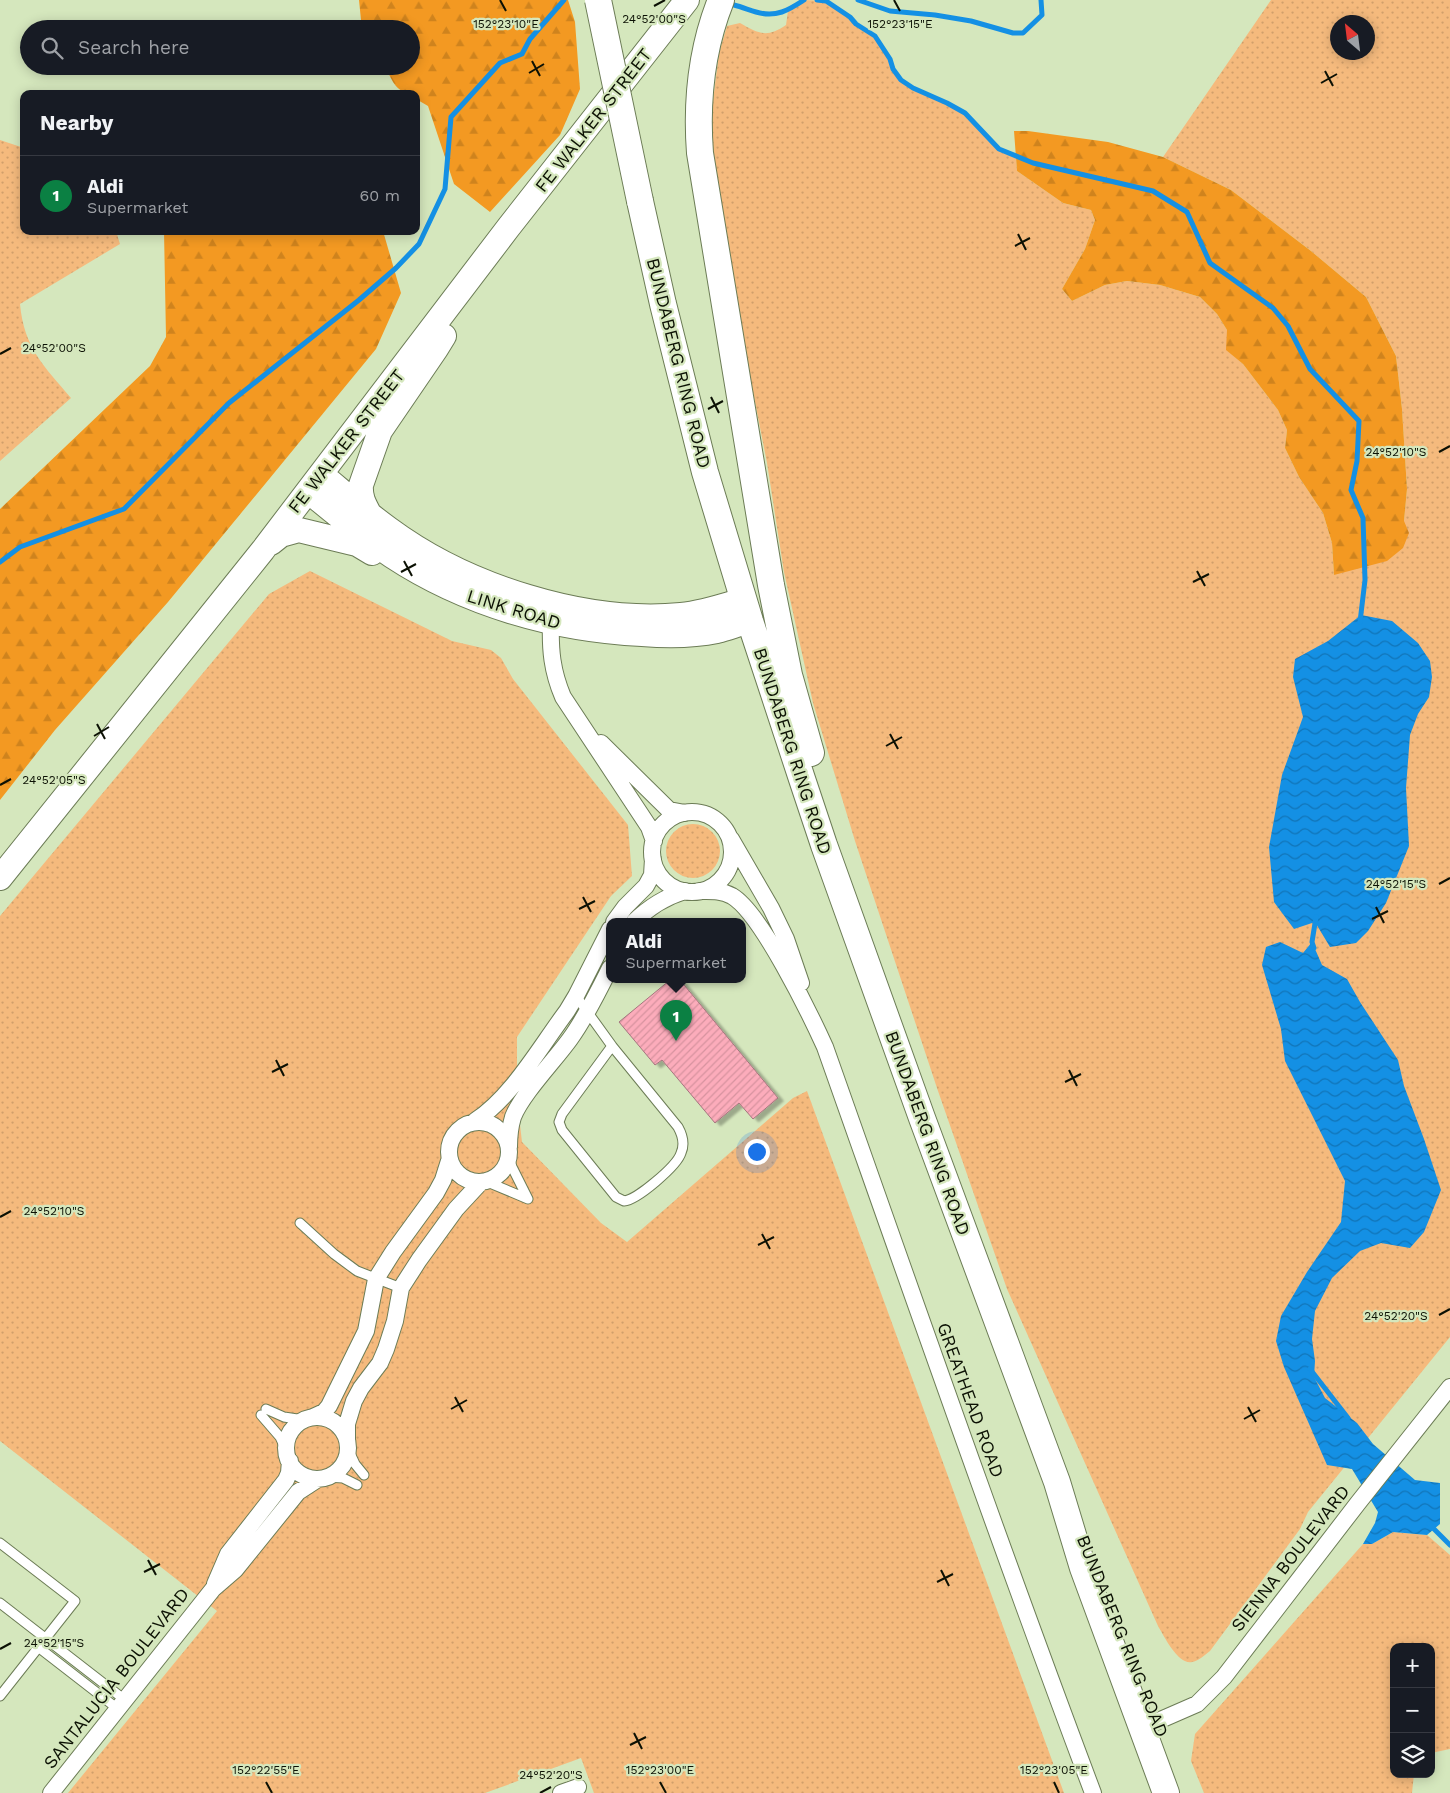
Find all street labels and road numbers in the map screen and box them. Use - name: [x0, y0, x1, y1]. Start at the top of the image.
- street label: FE WALKER STREET: [530, 44, 656, 196]
- street label: BUNDABERG RING ROAD: [643, 256, 715, 470]
- street label: FE WALKER STREET: [283, 365, 409, 517]
- street label: LINK ROAD: [465, 585, 563, 633]
- street label: BUNDABERG RING ROAD: [750, 645, 836, 857]
- street label: BUNDABERG RING ROAD: [881, 1028, 975, 1238]
- street label: GREATHEAD ROAD: [933, 1320, 1009, 1480]
- street label: SIENNA BOULEVARD: [1226, 1481, 1354, 1635]
- street label: BUNDABERG RING ROAD: [1073, 1532, 1173, 1740]
- street label: SANTALUCIA BOULEVARD: [39, 1584, 193, 1772]

